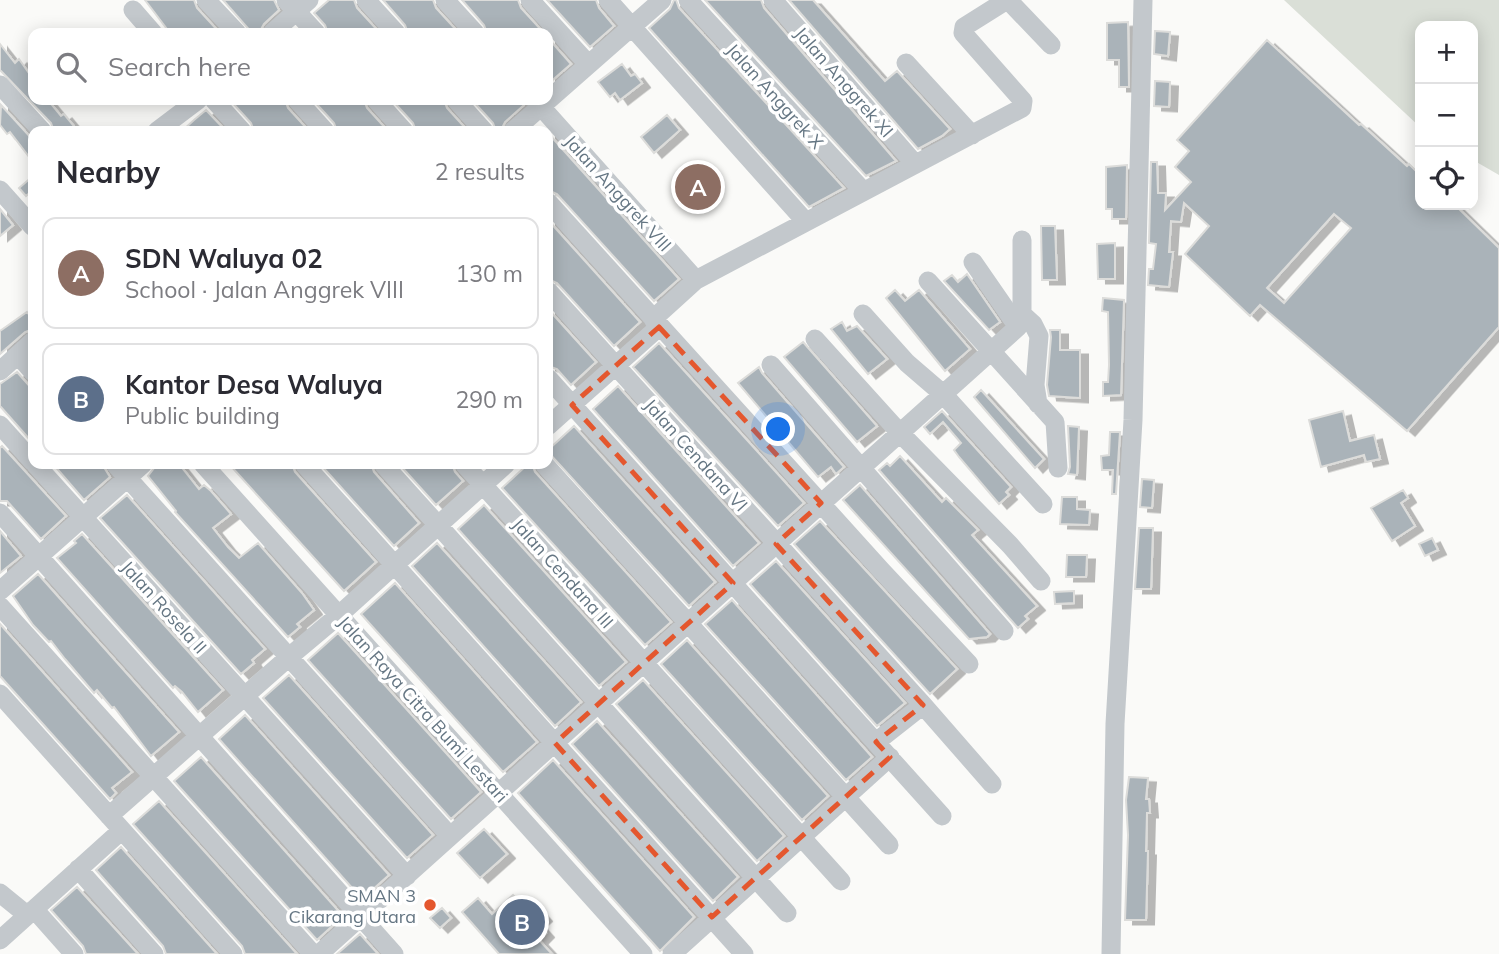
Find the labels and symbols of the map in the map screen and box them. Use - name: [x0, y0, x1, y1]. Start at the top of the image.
- street label: Jalan Anggrek XI: [790, 22, 898, 142]
- street label: Jalan Anggrek X: [721, 38, 829, 154]
- street label: Jalan Anggrek VIII: [560, 130, 676, 256]
- pin: A: [675, 161, 721, 213]
- street label: Jalan Cendana VI: [639, 394, 753, 516]
- your location: [761, 412, 795, 446]
- street label: Jalan Cendana III: [507, 513, 619, 633]
- street label: Jalan Rosela II: [116, 556, 212, 658]
- street label: Jalan Raya Citra Bumi Lestari: [333, 611, 513, 807]
- place label: SMAN 3 Cikarang Utara: [289, 884, 416, 928]
- pin: B: [499, 896, 545, 948]
- marker: SMAN 3 Cikarang Utara: [422, 897, 438, 913]

